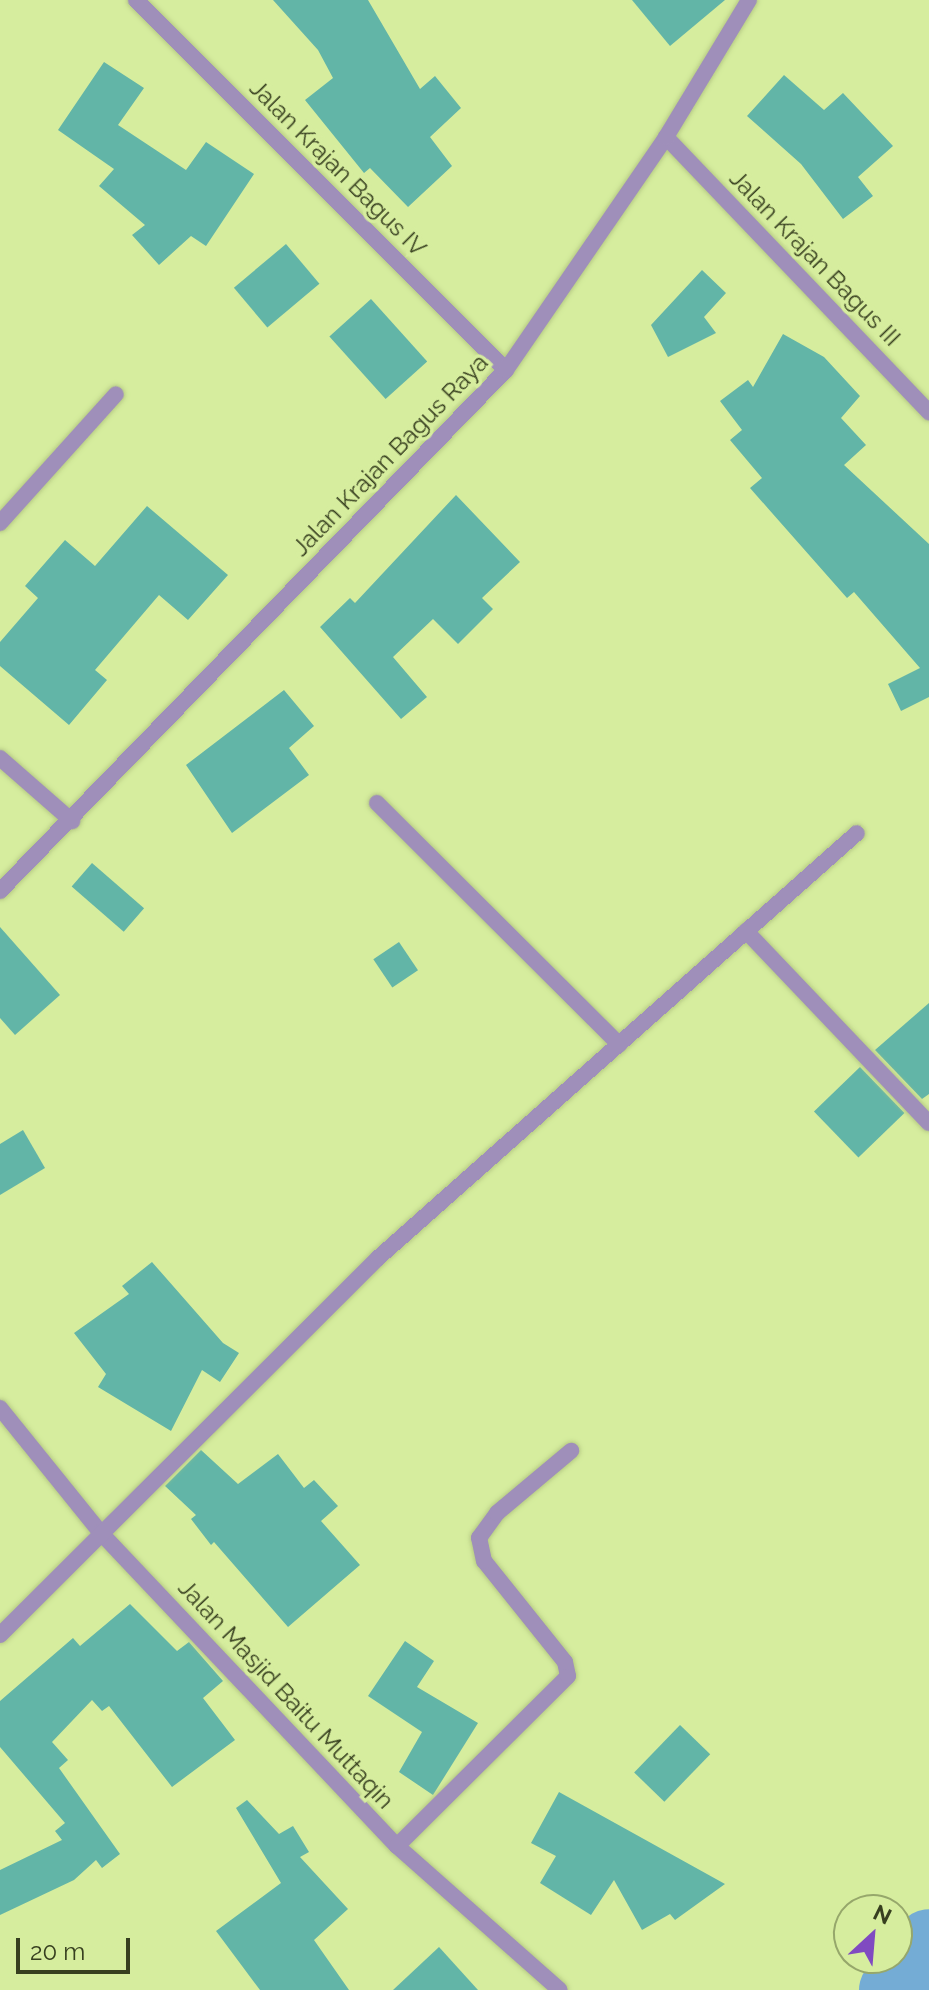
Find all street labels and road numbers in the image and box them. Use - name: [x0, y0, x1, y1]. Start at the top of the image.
- street label: Jalan Krajan Bagus IV: [244, 74, 432, 262]
- street label: Jalan Krajan Bagus III: [724, 164, 906, 352]
- street label: Jalan Krajan Bagus Raya: [286, 348, 494, 562]
- street label: Jalan Masjid Baitu Muttaqin: [172, 1574, 400, 1814]

